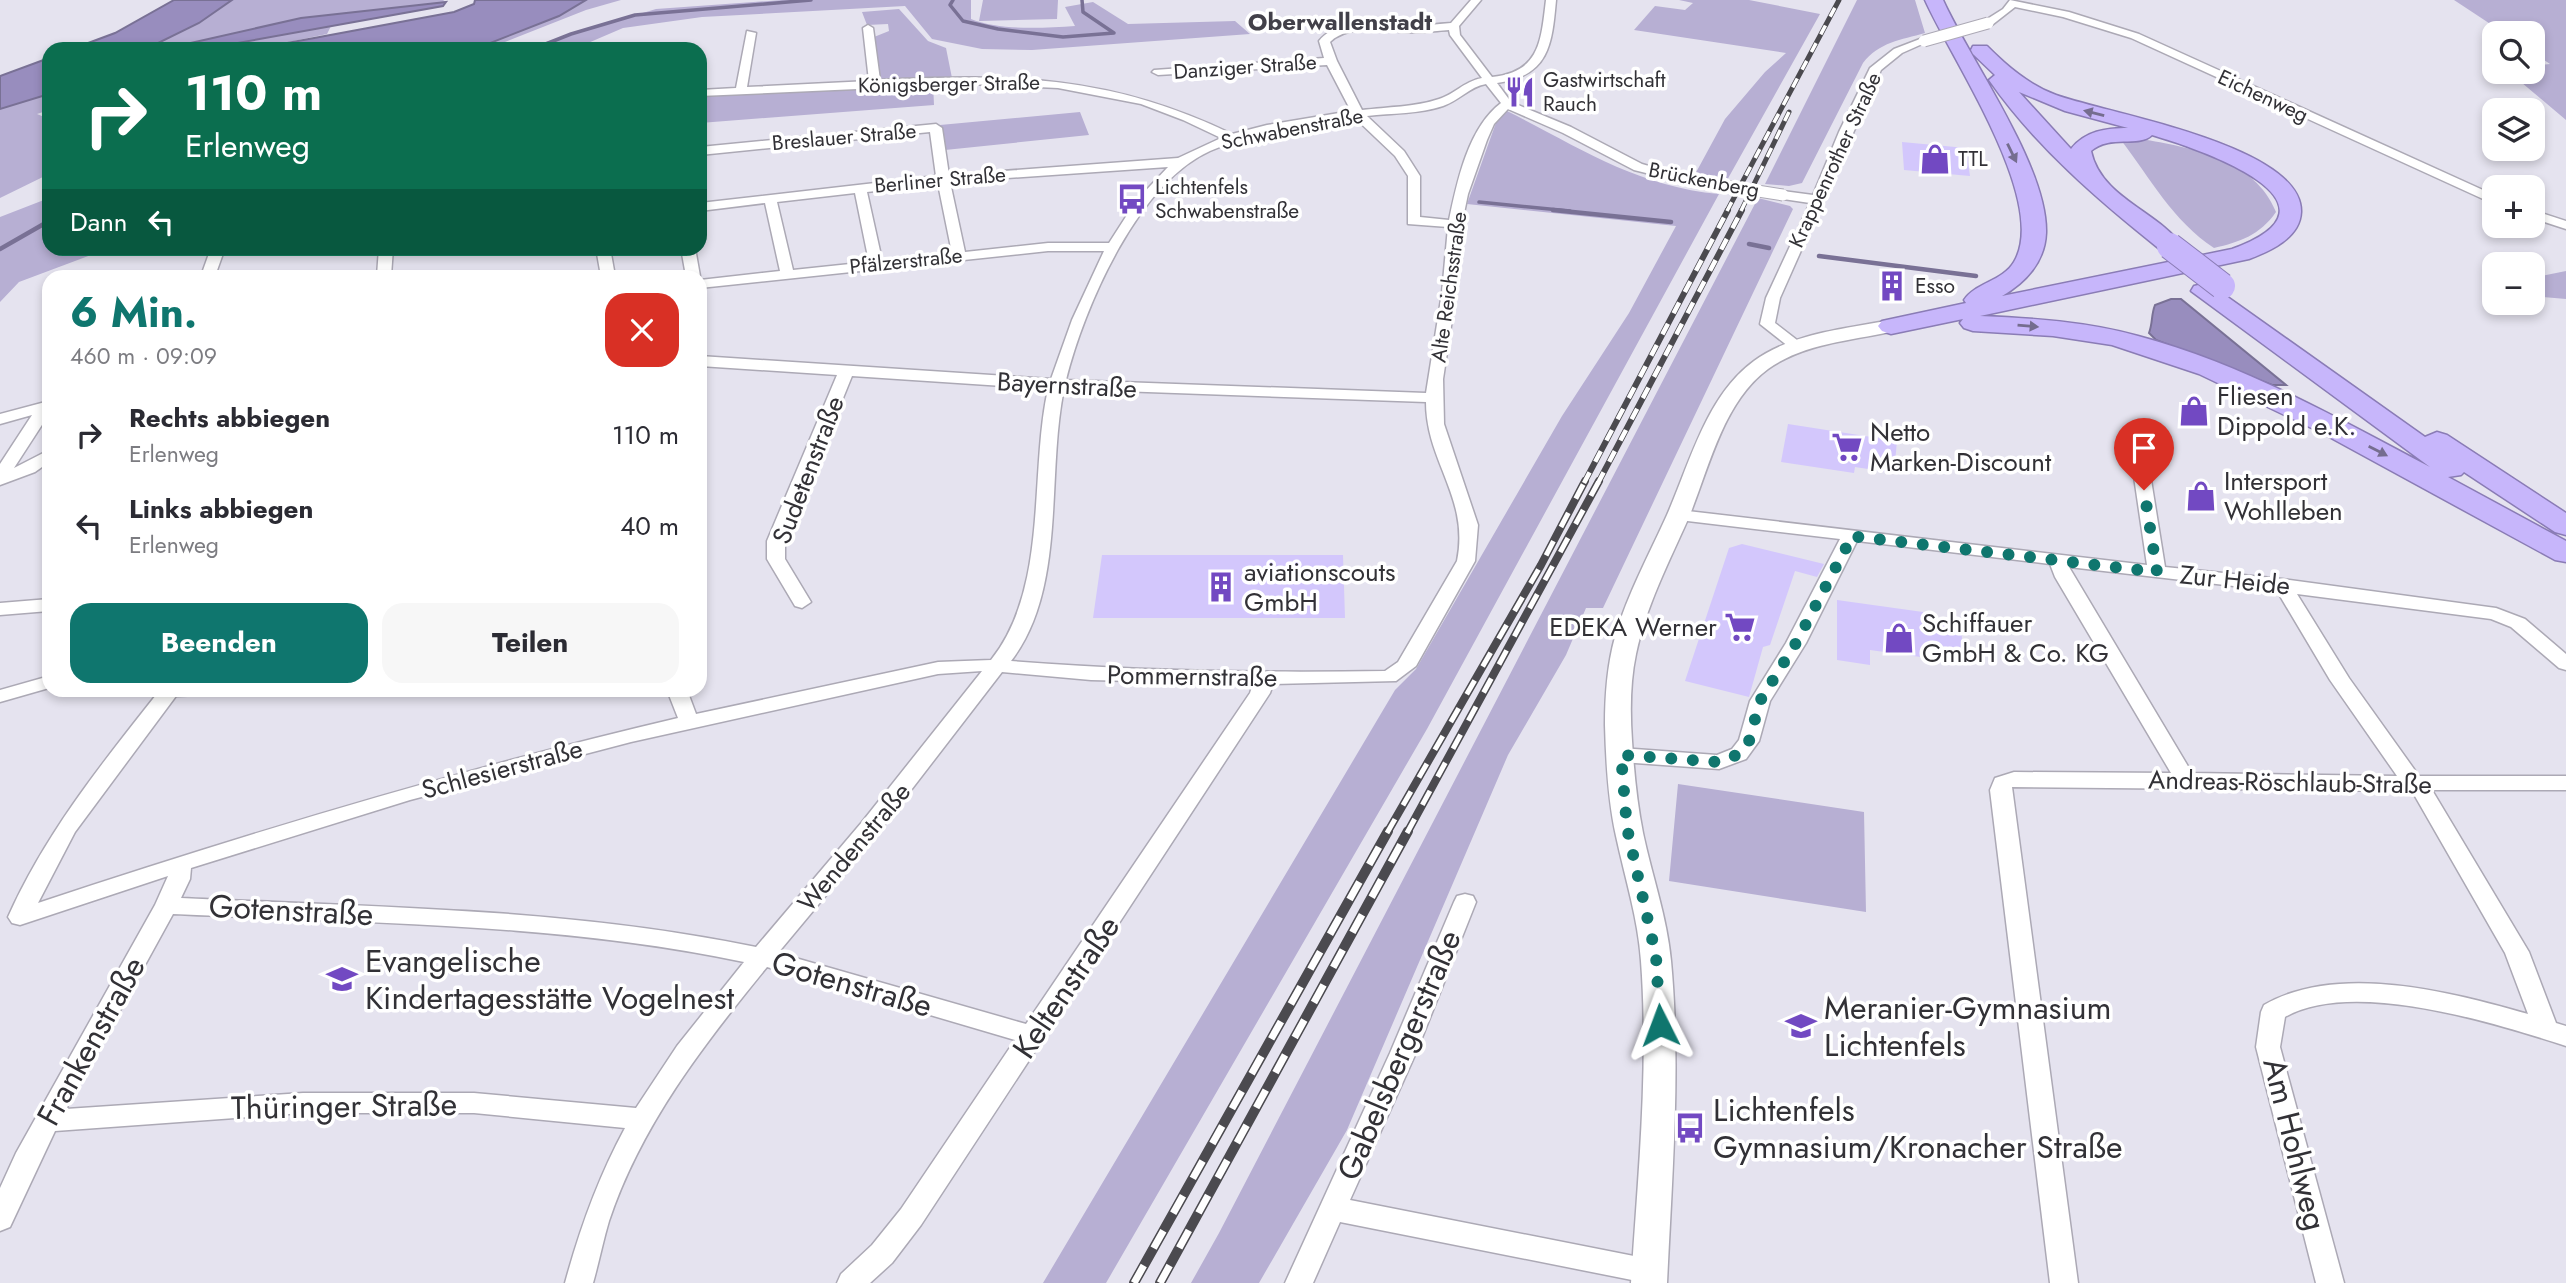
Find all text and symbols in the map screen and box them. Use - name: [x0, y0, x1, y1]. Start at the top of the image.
- district label: Oberwallenstadt: [1248, 4, 1433, 39]
- map controls: [2482, 21, 2545, 315]
- button: search: [2482, 21, 2545, 84]
- street label: Danziger Straße: [1172, 47, 1318, 87]
- text: 110 m: [185, 58, 322, 128]
- street label: Eichenweg: [2213, 62, 2313, 130]
- place label: Gastwirtschaft Rauch: [1543, 65, 1666, 119]
- street label: Königsberger Straße: [858, 67, 1040, 101]
- street label: Krappenrother Straße: [1781, 67, 1889, 253]
- icon: right: [70, 70, 161, 161]
- restaurant icon: Gastwirtschaft Rauch: [1503, 75, 1537, 109]
- button: layers: [2482, 98, 2545, 161]
- street label: Schwabenstraße: [1218, 100, 1366, 157]
- one-way arrow: [2083, 107, 2105, 118]
- street label: Breslauer Straße: [771, 116, 918, 158]
- text: Erlenweg: [185, 123, 310, 169]
- shop icon: TTL: [1918, 142, 1952, 176]
- one-way arrow: [2007, 143, 2018, 163]
- place label: TTL: [1958, 144, 1988, 174]
- street label: Brückenberg: [1646, 155, 1762, 205]
- street label: Berliner Straße: [873, 159, 1007, 201]
- place label: Lichtenfels Schwabenstraße: [1155, 172, 1299, 226]
- button: +: [2482, 175, 2545, 238]
- bus stop icon: Lichtenfels Schwabenstraße: [1115, 182, 1149, 216]
- text: Dann: [70, 203, 128, 241]
- icon: left: [142, 203, 180, 241]
- street label: Alte Reichsstraße: [1424, 210, 1474, 364]
- street label: Pfälzerstraße: [848, 240, 964, 282]
- button: −: [2482, 252, 2545, 315]
- building icon: Esso: [1875, 269, 1909, 303]
- place label: Esso: [1915, 271, 1955, 301]
- text: 6 Min.: [70, 282, 197, 343]
- button: close: [605, 293, 679, 367]
- one-way arrow: [2018, 321, 2040, 332]
- text: 460 m · 09:09: [70, 339, 217, 373]
- street label: Bayernstraße: [996, 362, 1138, 408]
- place label: Fliesen Dippold e.K.: [2217, 377, 2356, 445]
- street label: Sudetenstraße: [762, 391, 854, 549]
- shop icon: Fliesen Dippold e.K.: [2177, 394, 2211, 428]
- text: Rechts abbiegen: [129, 399, 330, 437]
- place label: Netto Marken-Discount: [1870, 413, 2052, 481]
- icon: right: [70, 416, 108, 454]
- text: 110 m: [612, 416, 679, 454]
- pin: [2114, 418, 2174, 490]
- icon: arrive: [2125, 429, 2163, 467]
- supermarket icon: Netto Marken-Discount: [1830, 430, 1864, 464]
- text: Erlenweg: [129, 437, 219, 471]
- one-way arrow: [2368, 446, 2388, 457]
- place label: Intersport Wohlleben: [2224, 462, 2343, 530]
- shop icon: Intersport Wohlleben: [2184, 479, 2218, 513]
- text: Links abbiegen: [129, 490, 313, 528]
- icon: left: [70, 507, 108, 545]
- text: 40 m: [620, 507, 679, 545]
- text: Erlenweg: [129, 528, 219, 562]
- place label: aviationscouts GmbH: [1244, 553, 1395, 621]
- street label: Zur Heide: [2178, 555, 2292, 605]
- building icon: aviationscouts GmbH: [1204, 570, 1238, 604]
- button: Beenden: [70, 603, 368, 683]
- button: Teilen: [382, 603, 679, 683]
- place label: Schiffauer GmbH & Co. KG: [1922, 604, 2109, 672]
- place label: EDEKA Werner: [1549, 608, 1717, 646]
- supermarket icon: EDEKA Werner: [1723, 610, 1757, 644]
- shop icon: Schiffauer GmbH & Co. KG: [1882, 621, 1916, 655]
- street label: Pommernstraße: [1106, 656, 1278, 696]
- street label: Schlesierstraße: [417, 729, 587, 809]
- street label: Andreas-Röschlaub-Straße: [2148, 761, 2432, 803]
- street label: Wendenstraße: [788, 774, 920, 920]
- street label: Gotenstraße: [208, 883, 374, 937]
- street label: Keltenstraße: [1001, 906, 1131, 1068]
- street label: Gabelsbergerstraße: [1326, 923, 1472, 1187]
- place label: Evangelische Kindertagesstätte Vogelnest: [365, 938, 734, 1021]
- street label: Gotenstraße: [766, 939, 938, 1029]
- street label: Frankenstraße: [26, 948, 156, 1134]
- school or university icon: Evangelische Kindertagesstätte Vogelnest: [325, 962, 359, 996]
- place label: Meranier-Gymnasium Lichtenfels: [1824, 985, 2112, 1068]
- position arrow: [1623, 988, 1697, 1062]
- school or university icon: Meranier-Gymnasium Lichtenfels: [1784, 1009, 1818, 1043]
- street label: Am Hohlweg: [2251, 1053, 2339, 1235]
- street label: Thüringer Straße: [231, 1081, 457, 1131]
- place label: Lichtenfels Gymnasium/Kronacher Straße: [1713, 1087, 2123, 1170]
- bus stop icon: Lichtenfels Gymnasium/Kronacher Straße: [1673, 1111, 1707, 1145]

